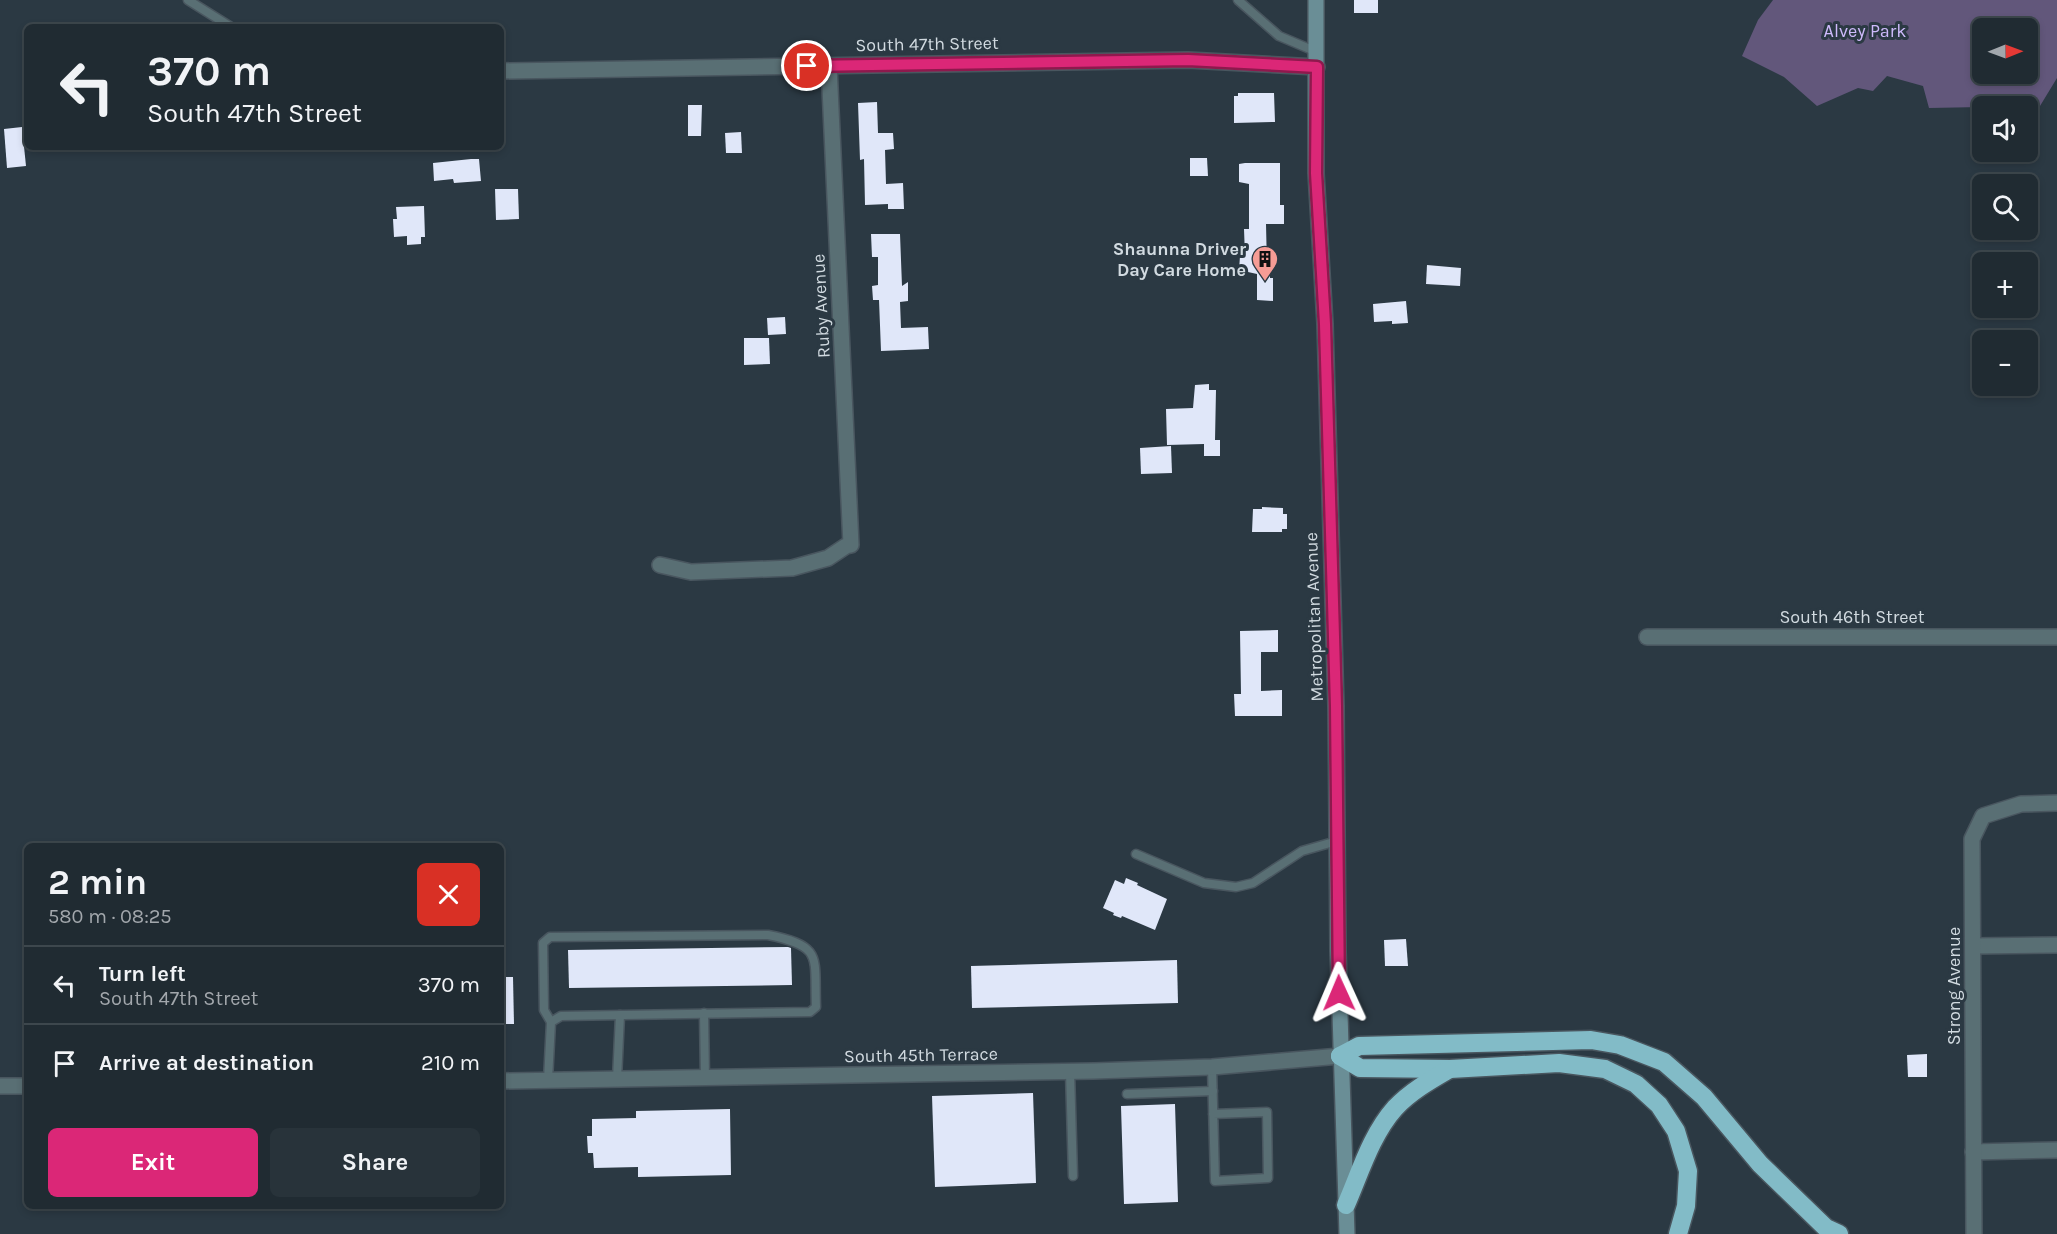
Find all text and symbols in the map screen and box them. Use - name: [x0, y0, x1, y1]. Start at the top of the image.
- north arrow: [1972, 18, 2038, 84]
- map controls: [1972, 18, 2038, 396]
- park label: Alvey Park: [1824, 20, 1906, 42]
- street label: South 47th Street: [855, 32, 999, 56]
- pin: [781, 40, 832, 91]
- text: 370 m: [147, 46, 271, 96]
- icon: left: [48, 48, 126, 126]
- icon: arrive: [790, 49, 823, 82]
- button: sound: [1972, 96, 2038, 162]
- text: South 47th Street: [147, 97, 362, 129]
- button: search: [1972, 174, 2038, 240]
- place label: Shaunna Driver Day Care Home: [1113, 238, 1246, 281]
- building icon: Shaunna Driver Day Care Home: [1250, 244, 1280, 282]
- button: +: [1972, 252, 2038, 318]
- street label: Ruby Avenue: [807, 253, 835, 359]
- button: −: [1972, 330, 2038, 396]
- street label: Metropolitan Avenue: [1300, 532, 1328, 702]
- street label: South 46th Street: [1779, 606, 1925, 628]
- text: 2 min: [48, 861, 147, 903]
- button: close: [417, 863, 480, 926]
- text: 580 m · 08:25: [48, 905, 172, 928]
- street label: Strong Avenue: [1943, 927, 1965, 1045]
- text: Turn left: [99, 961, 186, 987]
- position arrow: [1307, 961, 1371, 1025]
- icon: left: [48, 969, 81, 1002]
- text: 370 m: [418, 972, 480, 998]
- text: South 47th Street: [99, 987, 258, 1010]
- street label: South 45th Terrace: [844, 1043, 998, 1067]
- icon: arrive: [48, 1047, 81, 1080]
- text: Arrive at destination: [99, 1050, 314, 1076]
- text: 210 m: [421, 1050, 480, 1076]
- button: Exit: [48, 1128, 258, 1197]
- button: Share: [270, 1128, 480, 1197]

